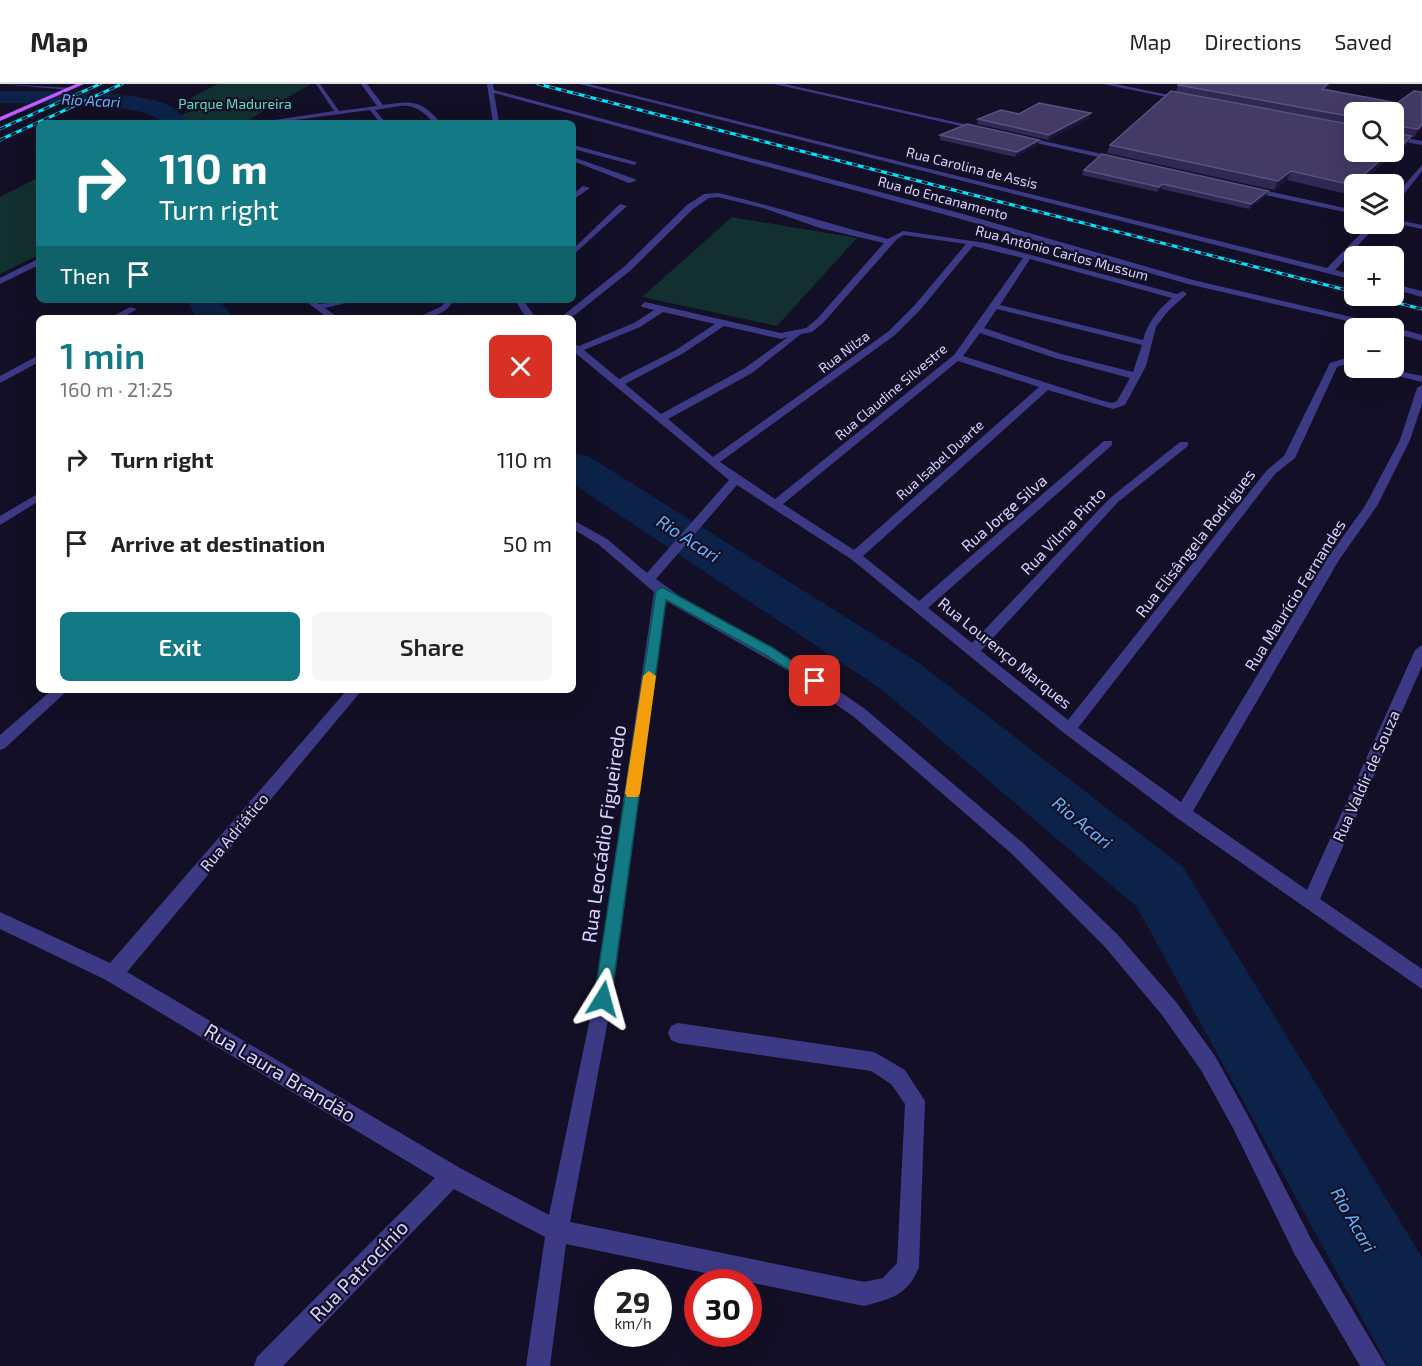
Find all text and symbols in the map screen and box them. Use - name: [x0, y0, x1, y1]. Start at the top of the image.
- text: Map: [30, 24, 88, 58]
- text: Map: [1129, 29, 1172, 54]
- text: Directions: [1205, 29, 1301, 54]
- text: Saved: [1334, 29, 1392, 54]
- water label: Rio Acari: [61, 89, 121, 111]
- park label: Parque Madureira: [178, 95, 292, 112]
- map controls: [1344, 102, 1404, 378]
- button: search: [1344, 102, 1404, 162]
- text: 110 m: [159, 142, 268, 192]
- street label: Rua Carolina de Assis: [905, 143, 1040, 192]
- icon: right: [60, 144, 138, 222]
- street label: Rua do Encanamento: [876, 172, 1010, 223]
- button: layers: [1344, 174, 1404, 234]
- text: Turn right: [159, 193, 279, 225]
- street label: Rua Antônio Carlos Mussum: [974, 221, 1150, 284]
- button: +: [1344, 246, 1404, 306]
- icon: arrive: [122, 258, 155, 291]
- text: Then: [60, 262, 110, 288]
- button: −: [1344, 318, 1404, 378]
- street label: Rua Nilza: [815, 327, 873, 376]
- text: 1 min: [60, 333, 145, 376]
- button: close: [489, 335, 552, 398]
- street label: Rua Claudine Silvestre: [831, 340, 950, 443]
- text: 160 m · 21:25: [60, 377, 173, 401]
- street label: Rua Isabel Duarte: [892, 416, 987, 503]
- icon: right: [60, 443, 93, 476]
- text: Turn right: [111, 446, 213, 472]
- text: 110 m: [497, 446, 552, 472]
- street label: Rua Elisângela Rodrigues: [1131, 465, 1258, 621]
- street label: Rua Jorge Silva: [957, 470, 1050, 555]
- street label: Rua Vilma Pinto: [1016, 483, 1109, 578]
- water label: Rio Acari: [653, 510, 725, 567]
- street label: Rua Maurício Fernandes: [1240, 516, 1349, 674]
- icon: arrive: [60, 527, 93, 560]
- text: Arrive at destination: [111, 530, 325, 556]
- text: 50 m: [503, 530, 552, 556]
- street label: Rua Lourenço Marques: [934, 593, 1076, 713]
- button: Exit: [60, 612, 300, 681]
- button: Share: [312, 612, 552, 681]
- pin: [789, 655, 840, 706]
- icon: arrive: [798, 664, 831, 697]
- street label: Rua Valdir de Souza: [1328, 707, 1403, 845]
- street label: Rua Leocádio Figueiredo: [576, 723, 630, 944]
- street label: Rua Adriático: [195, 789, 272, 875]
- water label: Rio Acari: [1048, 791, 1118, 853]
- position arrow: [571, 967, 635, 1031]
- street label: Rua Laura Brandão: [201, 1018, 360, 1127]
- water label: Rio Acari: [1327, 1183, 1381, 1256]
- street label: Rua Patrocínio: [304, 1215, 413, 1326]
- speed limit sign: 30: [684, 1269, 762, 1347]
- text: 29: [615, 1283, 651, 1319]
- text: km/h: [614, 1314, 652, 1332]

